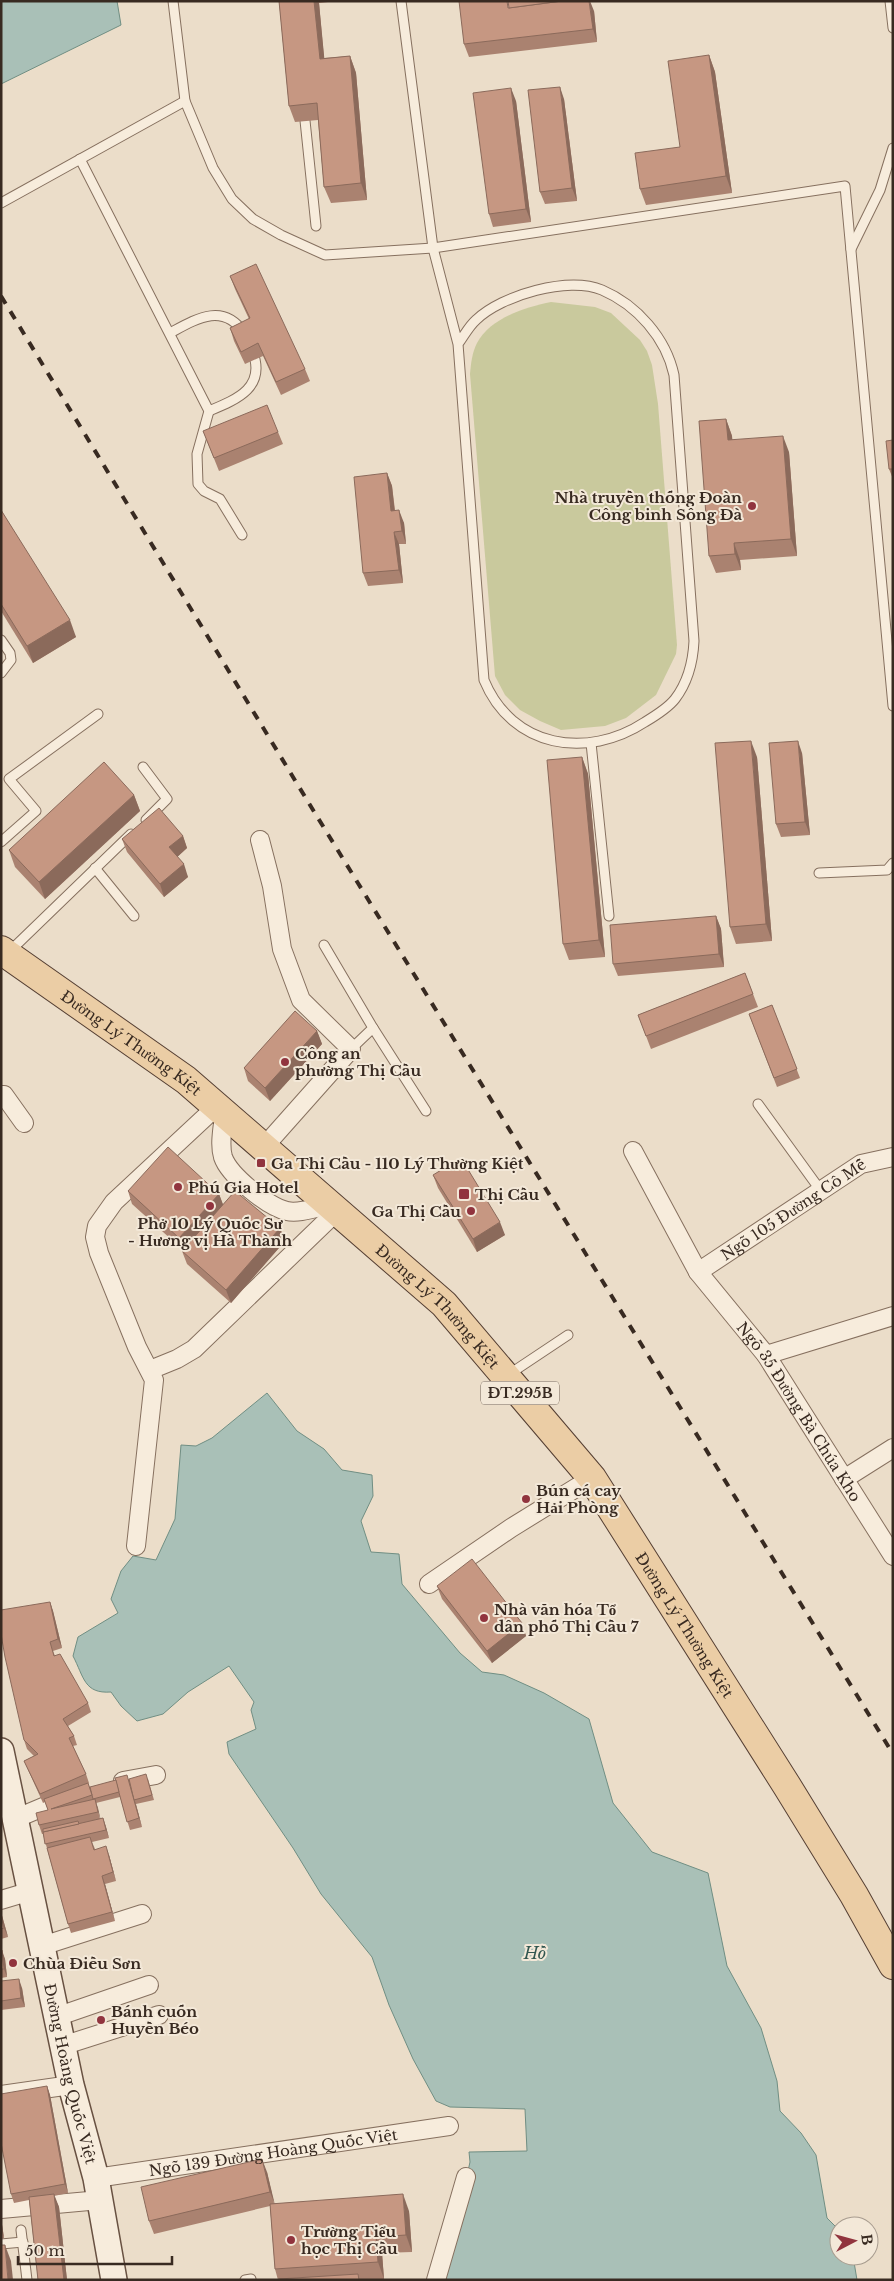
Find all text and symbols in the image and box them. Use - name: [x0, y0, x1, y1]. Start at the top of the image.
- place label: Nhà truyền thống Đoàn Công binh Sông Đà: [554, 488, 742, 524]
- marker: Nhà truyền thống Đoàn Công binh Sông Đà: [746, 500, 758, 512]
- street label: Đường Lý Thường Kiệt: [57, 986, 206, 1099]
- place label: Công an phường Thị Cầu: [295, 1044, 421, 1080]
- marker: Công an phường Thị Cầu: [279, 1056, 291, 1068]
- place label: Ga Thị Cầu - 110 Lý Thường Kiệt: [271, 1154, 524, 1173]
- street label: Ngõ 105 Đường Cô Mễ: [717, 1154, 869, 1264]
- marker: Ga Thị Cầu - 110 Lý Thường Kiệt: [255, 1157, 267, 1169]
- place label: Phú Gia Hotel: [188, 1178, 299, 1197]
- marker: Phú Gia Hotel: [172, 1181, 184, 1193]
- place label: Thị Cầu: [475, 1185, 539, 1204]
- marker: Thị Cầu: [457, 1187, 471, 1201]
- marker: Phở 10 Lý Quốc Sư - Hương vị Hà Thành: [204, 1200, 216, 1212]
- place label: Ga Thị Cầu: [372, 1202, 461, 1221]
- marker: Ga Thị Cầu: [465, 1205, 477, 1217]
- place label: Phở 10 Lý Quốc Sư - Hương vị Hà Thành: [128, 1214, 292, 1250]
- street label: Đường Lý Thường Kiệt: [372, 1240, 504, 1372]
- street label: Ngõ 35 Đường Bà Chúa Kho: [733, 1318, 866, 1505]
- road number: ĐT.295B: [481, 1382, 559, 1405]
- place label: Bún cá cay Hải Phòng: [536, 1481, 621, 1517]
- marker: Bún cá cay Hải Phòng: [520, 1493, 532, 1505]
- street label: Đường Lý Thường Kiệt: [632, 1549, 738, 1701]
- place label: Nhà văn hóa Tổ dân phố Thị Cầu 7: [494, 1600, 639, 1636]
- marker: Nhà văn hóa Tổ dân phố Thị Cầu 7: [478, 1612, 490, 1624]
- water label: Hồ: [523, 1943, 547, 1963]
- place label: Chùa Điều Sơn: [23, 1954, 141, 1973]
- marker: Chùa Điều Sơn: [7, 1957, 19, 1969]
- street label: Đường Hoàng Quốc Việt: [40, 1982, 101, 2166]
- place label: Bánh cuốn Huyền Béo: [111, 2002, 199, 2038]
- marker: Bánh cuốn Huyền Béo: [95, 2014, 107, 2026]
- street label: Ngõ 139 Đường Hoàng Quốc Việt: [148, 2124, 399, 2180]
- north arrow: [829, 2216, 879, 2266]
- place label: Trường Tiểu học Thị Cầu: [301, 2222, 398, 2258]
- text: B: [857, 2233, 876, 2246]
- scale bar: [18, 2234, 171, 2266]
- marker: Trường Tiểu học Thị Cầu: [285, 2234, 297, 2246]
- text: 50 m: [25, 2241, 65, 2260]

